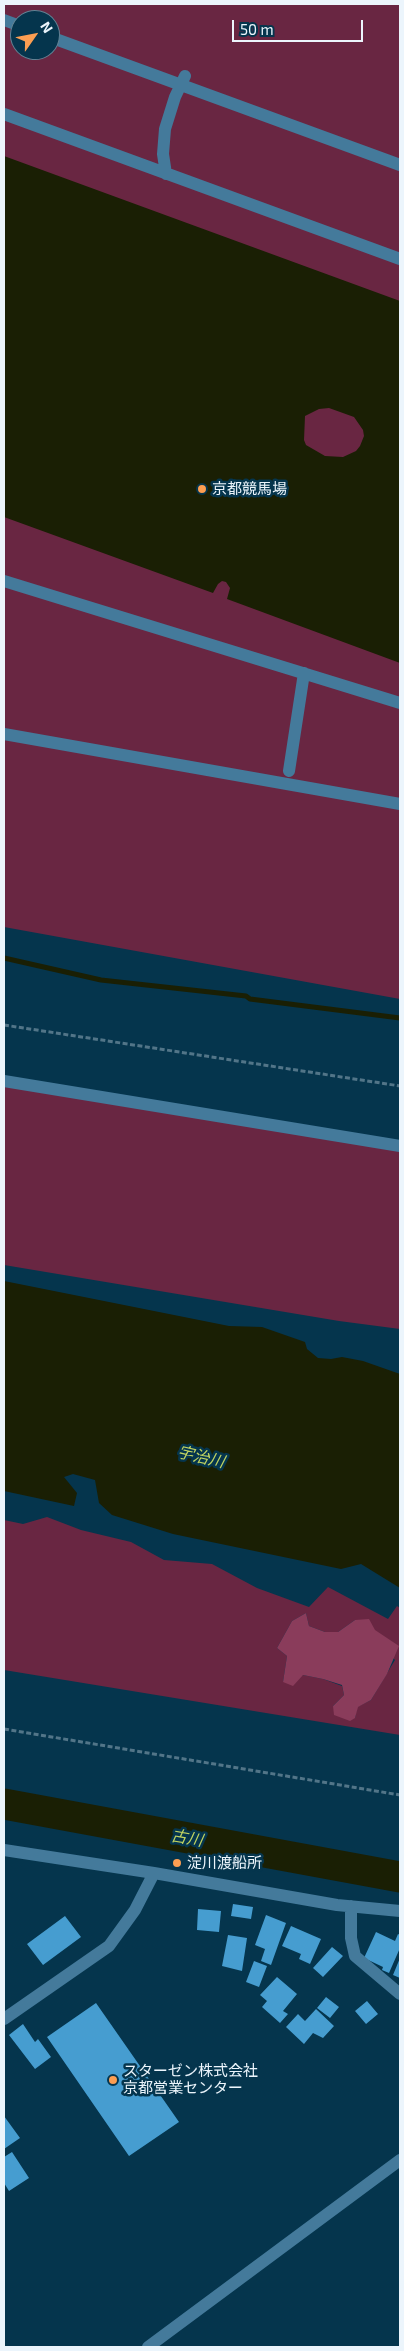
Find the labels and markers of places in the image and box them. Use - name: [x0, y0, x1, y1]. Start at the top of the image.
- place label: 京都競馬場: [212, 480, 287, 498]
- marker: 京都競馬場: [196, 483, 208, 495]
- place label: 淀川渡船所: [187, 1854, 262, 1872]
- marker: 淀川渡船所: [171, 1857, 183, 1869]
- place label: スターゼン株式会社 京都営業センター: [123, 2062, 258, 2097]
- marker: スターゼン株式会社 京都営業センター: [107, 2074, 119, 2086]

